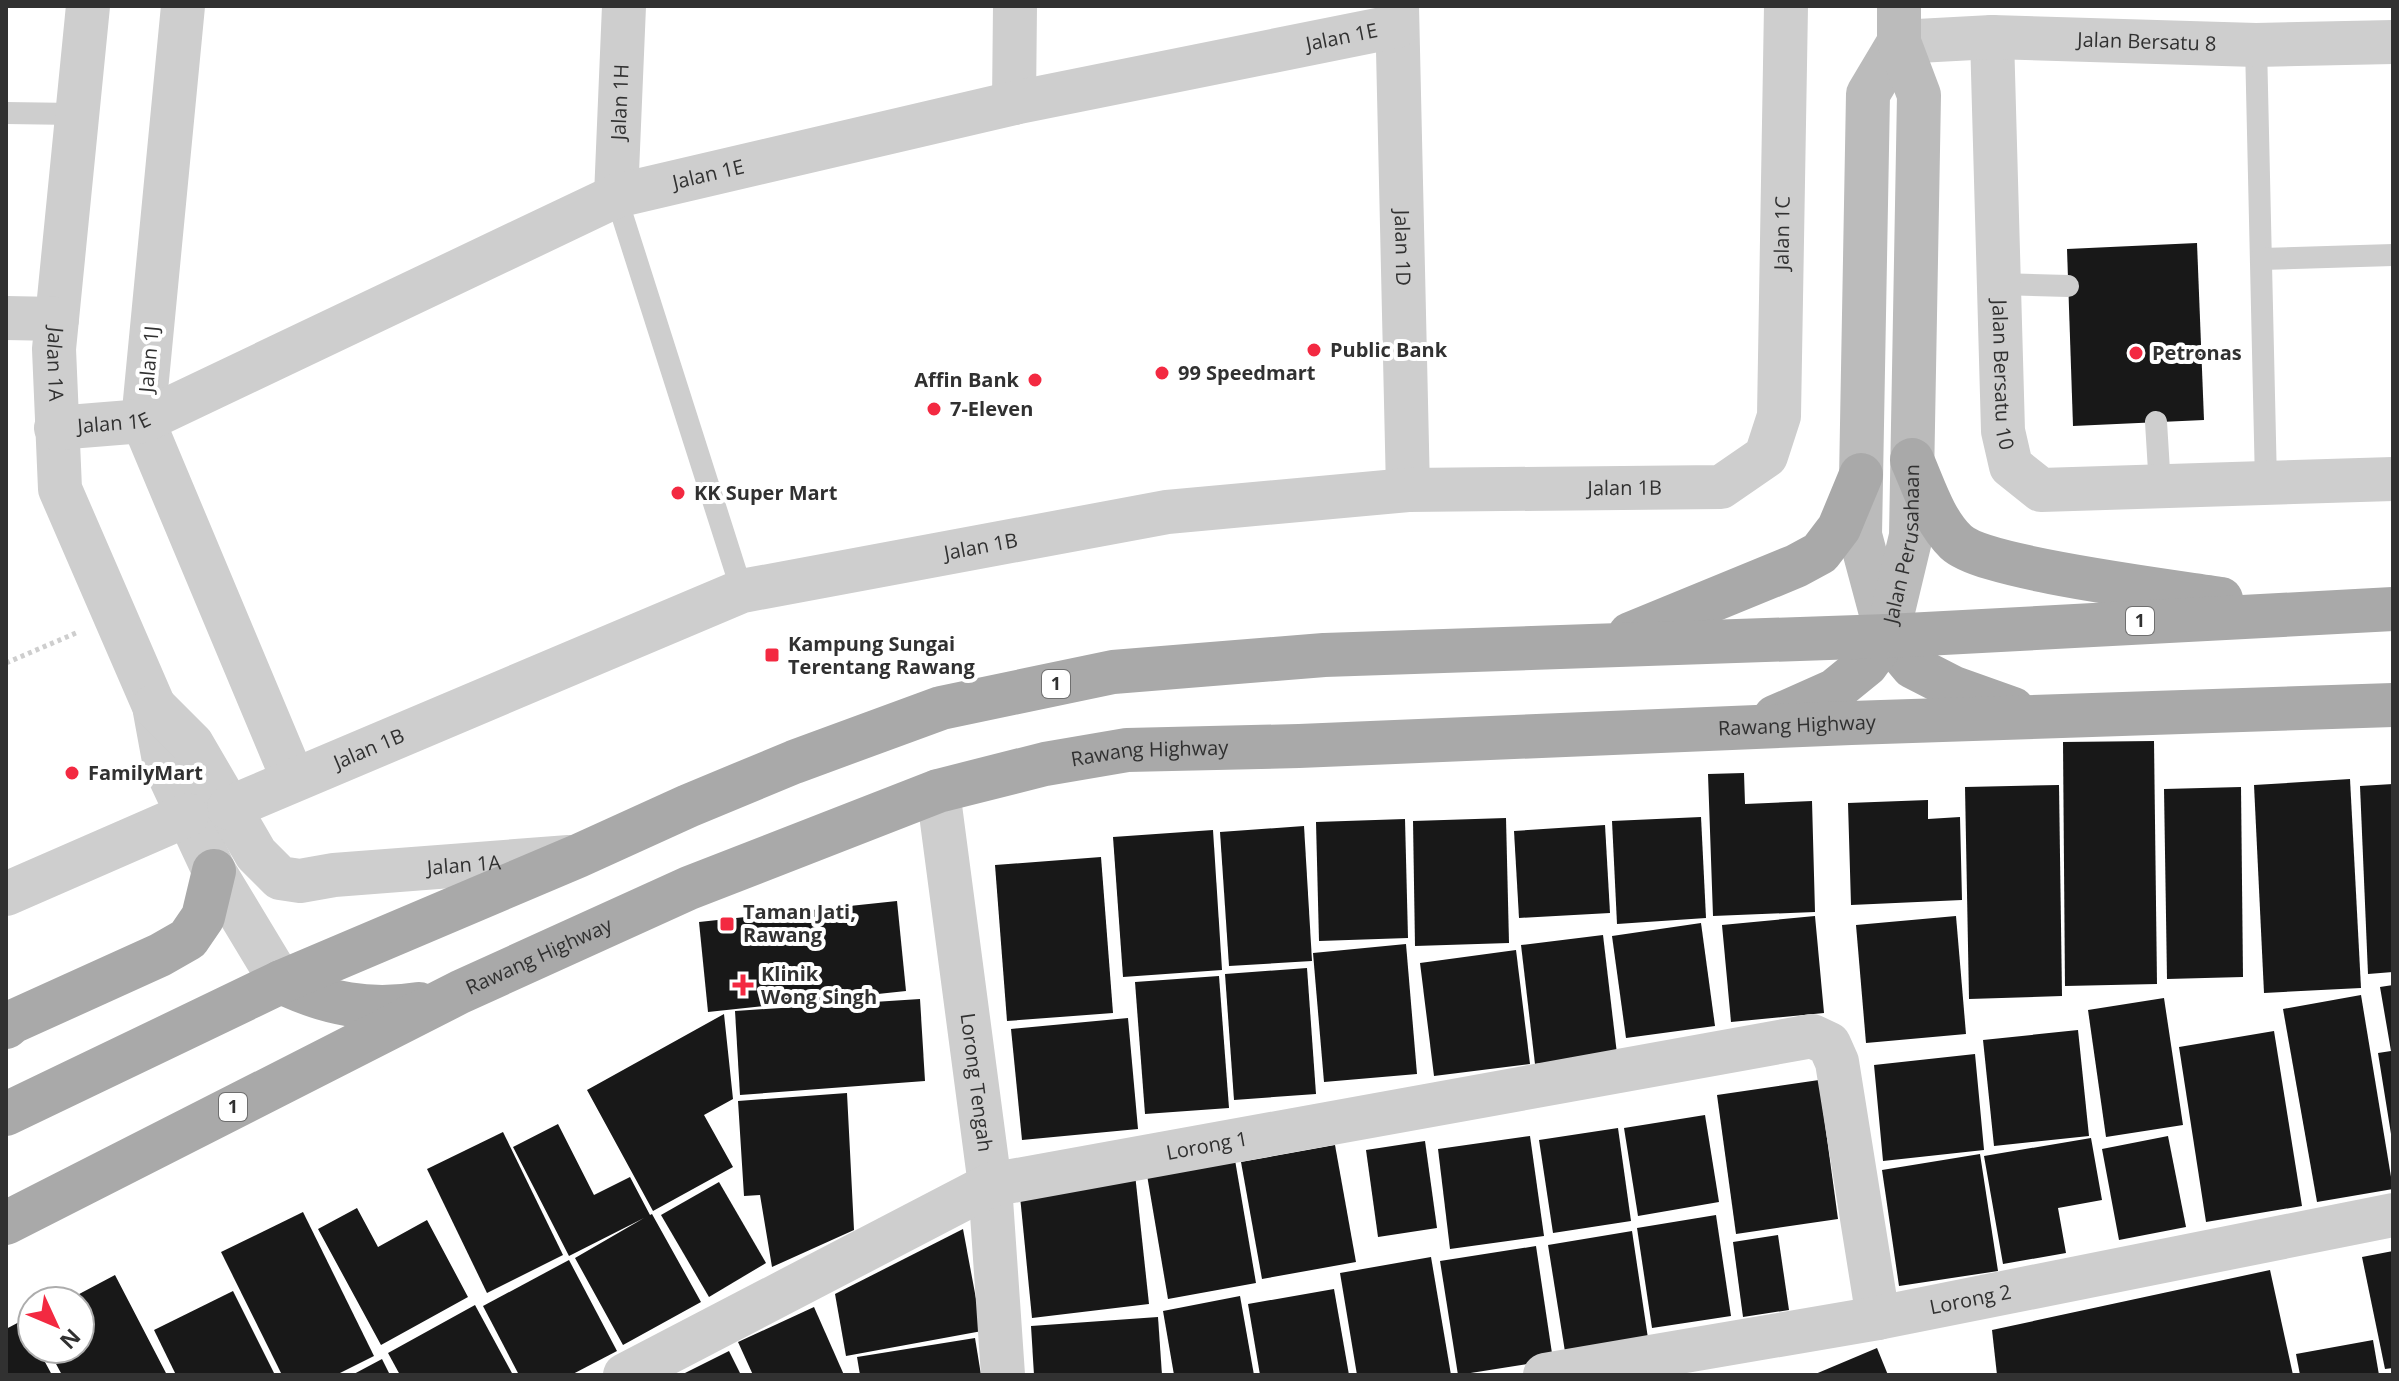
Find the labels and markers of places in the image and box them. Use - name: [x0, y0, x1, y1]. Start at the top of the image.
- place label: Public Bank: [1330, 336, 1448, 363]
- place label: Petronas: [2152, 339, 2242, 366]
- marker: Public Bank: [1305, 341, 1323, 359]
- marker: Petronas: [2127, 344, 2145, 362]
- place label: 99 Speedmart: [1178, 359, 1316, 386]
- marker: 99 Speedmart: [1153, 364, 1171, 382]
- place label: Affin Bank: [914, 366, 1020, 393]
- marker: Affin Bank: [1026, 371, 1044, 389]
- place label: 7-Eleven: [950, 395, 1033, 422]
- marker: 7-Eleven: [925, 400, 943, 418]
- place label: KK Super Mart: [694, 479, 838, 506]
- marker: KK Super Mart: [669, 484, 687, 502]
- place label: Kampung Sungai Terentang Rawang: [788, 630, 975, 680]
- marker: Kampung Sungai Terentang Rawang: [763, 646, 781, 664]
- place label: FamilyMart: [88, 759, 203, 786]
- marker: FamilyMart: [63, 764, 81, 782]
- place label: Taman Jati, Rawang: [743, 898, 856, 948]
- marker: Taman Jati, Rawang: [718, 915, 736, 933]
- place label: Klinik Wong Singh: [761, 960, 877, 1010]
- marker: Klinik Wong Singh: [732, 974, 754, 996]

